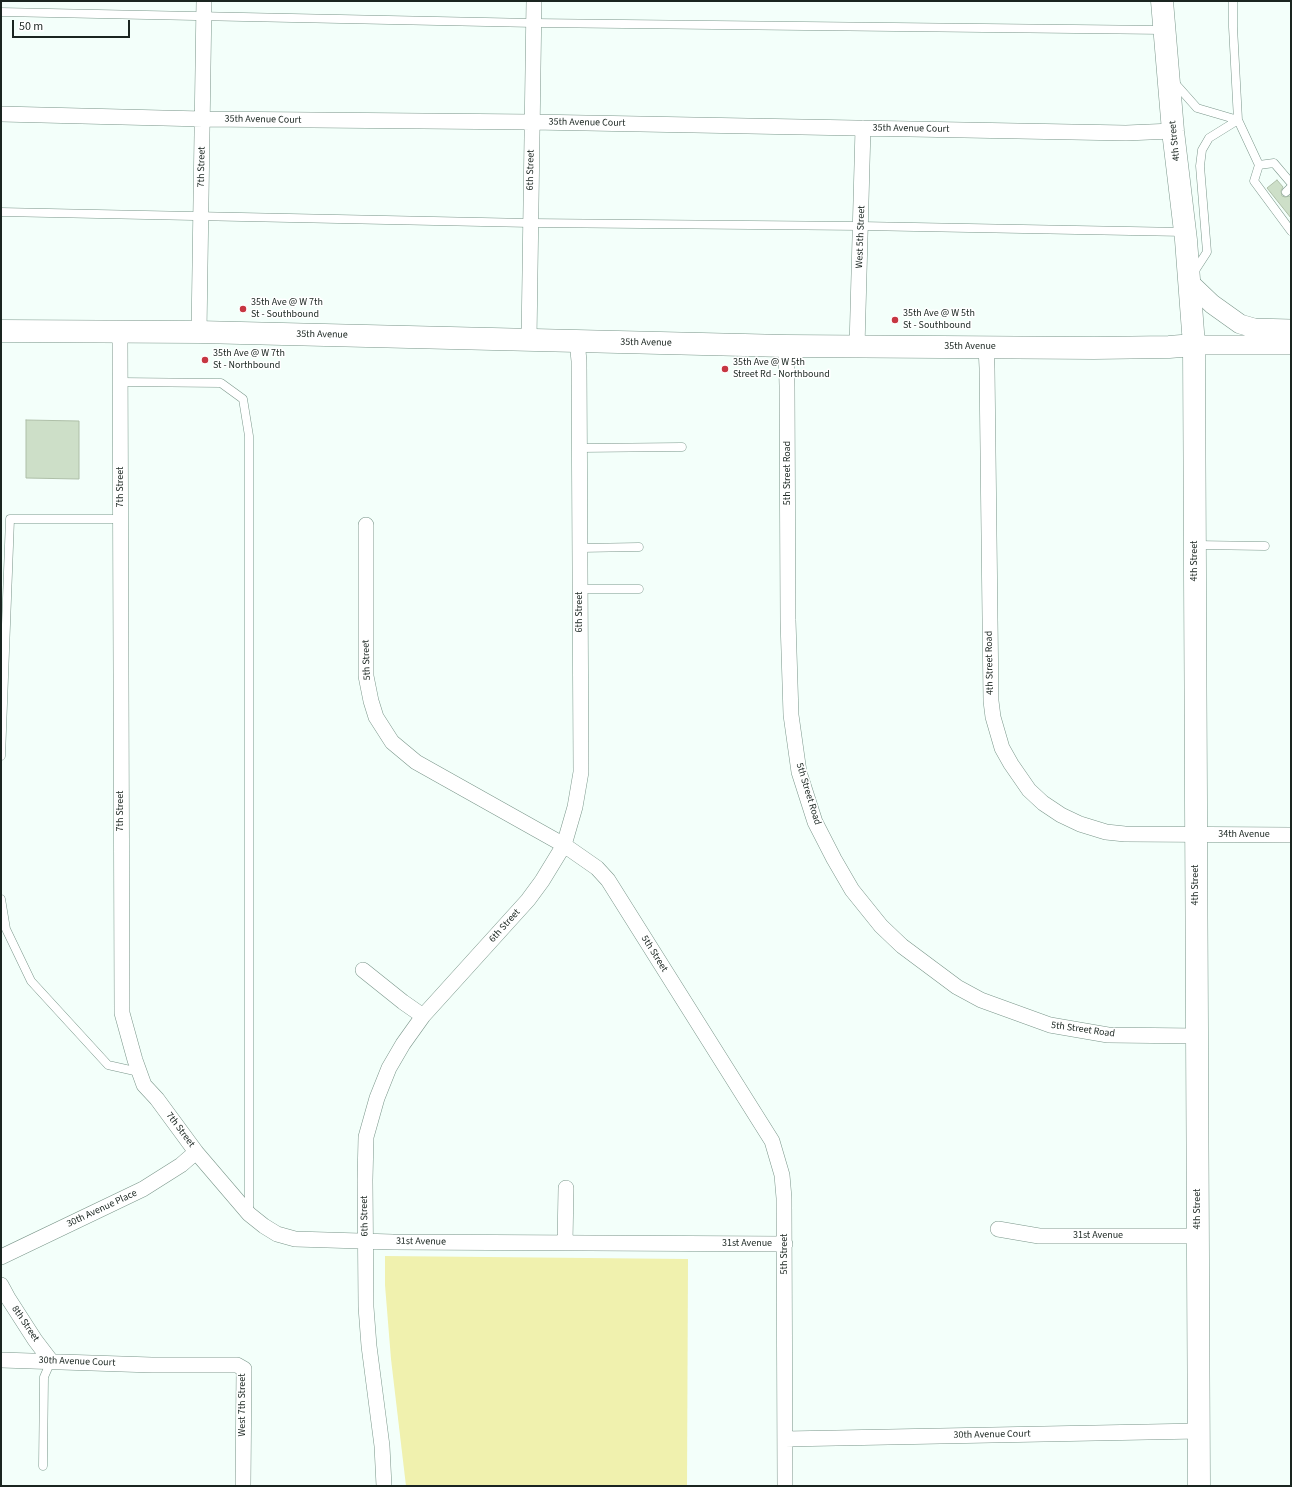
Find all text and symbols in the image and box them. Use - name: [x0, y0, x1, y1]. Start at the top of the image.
- scale bar: [14, 12, 132, 38]
- text: 50 m: [19, 18, 43, 35]
- street label: 35th Avenue Court: [224, 113, 302, 127]
- street label: 35th Avenue Court: [548, 116, 626, 130]
- street label: 4th Street: [1167, 120, 1183, 162]
- street label: 35th Avenue Court: [872, 122, 950, 136]
- street label: 7th Street: [196, 146, 208, 188]
- street label: 6th Street: [525, 149, 537, 191]
- street label: West 5th Street: [854, 205, 868, 269]
- place label: 35th Ave @ W 7th St - Southbound: [251, 297, 323, 320]
- marker: 35th Ave @ W 7th St - Southbound: [238, 304, 248, 314]
- place label: 35th Ave @ W 5th St - Southbound: [903, 308, 975, 332]
- marker: 35th Ave @ W 5th St - Southbound: [890, 315, 900, 325]
- street label: 35th Avenue: [296, 329, 348, 341]
- street label: 35th Avenue: [620, 337, 672, 349]
- street label: 35th Avenue: [944, 341, 996, 353]
- place label: 35th Ave @ W 7th St - Northbound: [213, 348, 285, 372]
- marker: 35th Ave @ W 7th St - Northbound: [200, 355, 210, 365]
- place label: 35th Ave @ W 5th Street Rd - Northbound: [733, 357, 830, 380]
- marker: 35th Ave @ W 5th Street Rd - Northbound: [720, 364, 730, 374]
- street label: 5th Street Road: [782, 441, 794, 505]
- street label: 7th Street: [115, 467, 127, 507]
- street label: 4th Street: [1189, 541, 1201, 581]
- street label: 6th Street: [574, 592, 586, 632]
- street label: 4th Street Road: [983, 631, 997, 695]
- street label: 5th Street: [360, 639, 374, 681]
- street label: 5th Street Road: [793, 761, 823, 827]
- street label: 7th Street: [115, 791, 127, 831]
- street label: 34th Avenue: [1218, 829, 1270, 841]
- street label: 4th Street: [1190, 865, 1202, 905]
- street label: 6th Street: [487, 907, 523, 945]
- street label: 5th Street: [638, 934, 670, 974]
- street label: 5th Street Road: [1050, 1020, 1116, 1040]
- street label: 7th Street: [163, 1110, 197, 1150]
- street label: 30th Avenue Place: [65, 1187, 139, 1231]
- street label: 4th Street: [1192, 1189, 1204, 1229]
- street label: 6th Street: [359, 1195, 371, 1237]
- street label: 31st Avenue: [1073, 1230, 1123, 1242]
- street label: 5th Street: [779, 1234, 791, 1274]
- street label: 31st Avenue: [396, 1236, 446, 1248]
- street label: 31st Avenue: [722, 1238, 772, 1250]
- street label: 8th Street: [9, 1304, 41, 1344]
- street label: 30th Avenue Court: [38, 1355, 116, 1369]
- street label: West 7th Street: [237, 1373, 249, 1437]
- street label: 30th Avenue Court: [953, 1428, 1031, 1442]

